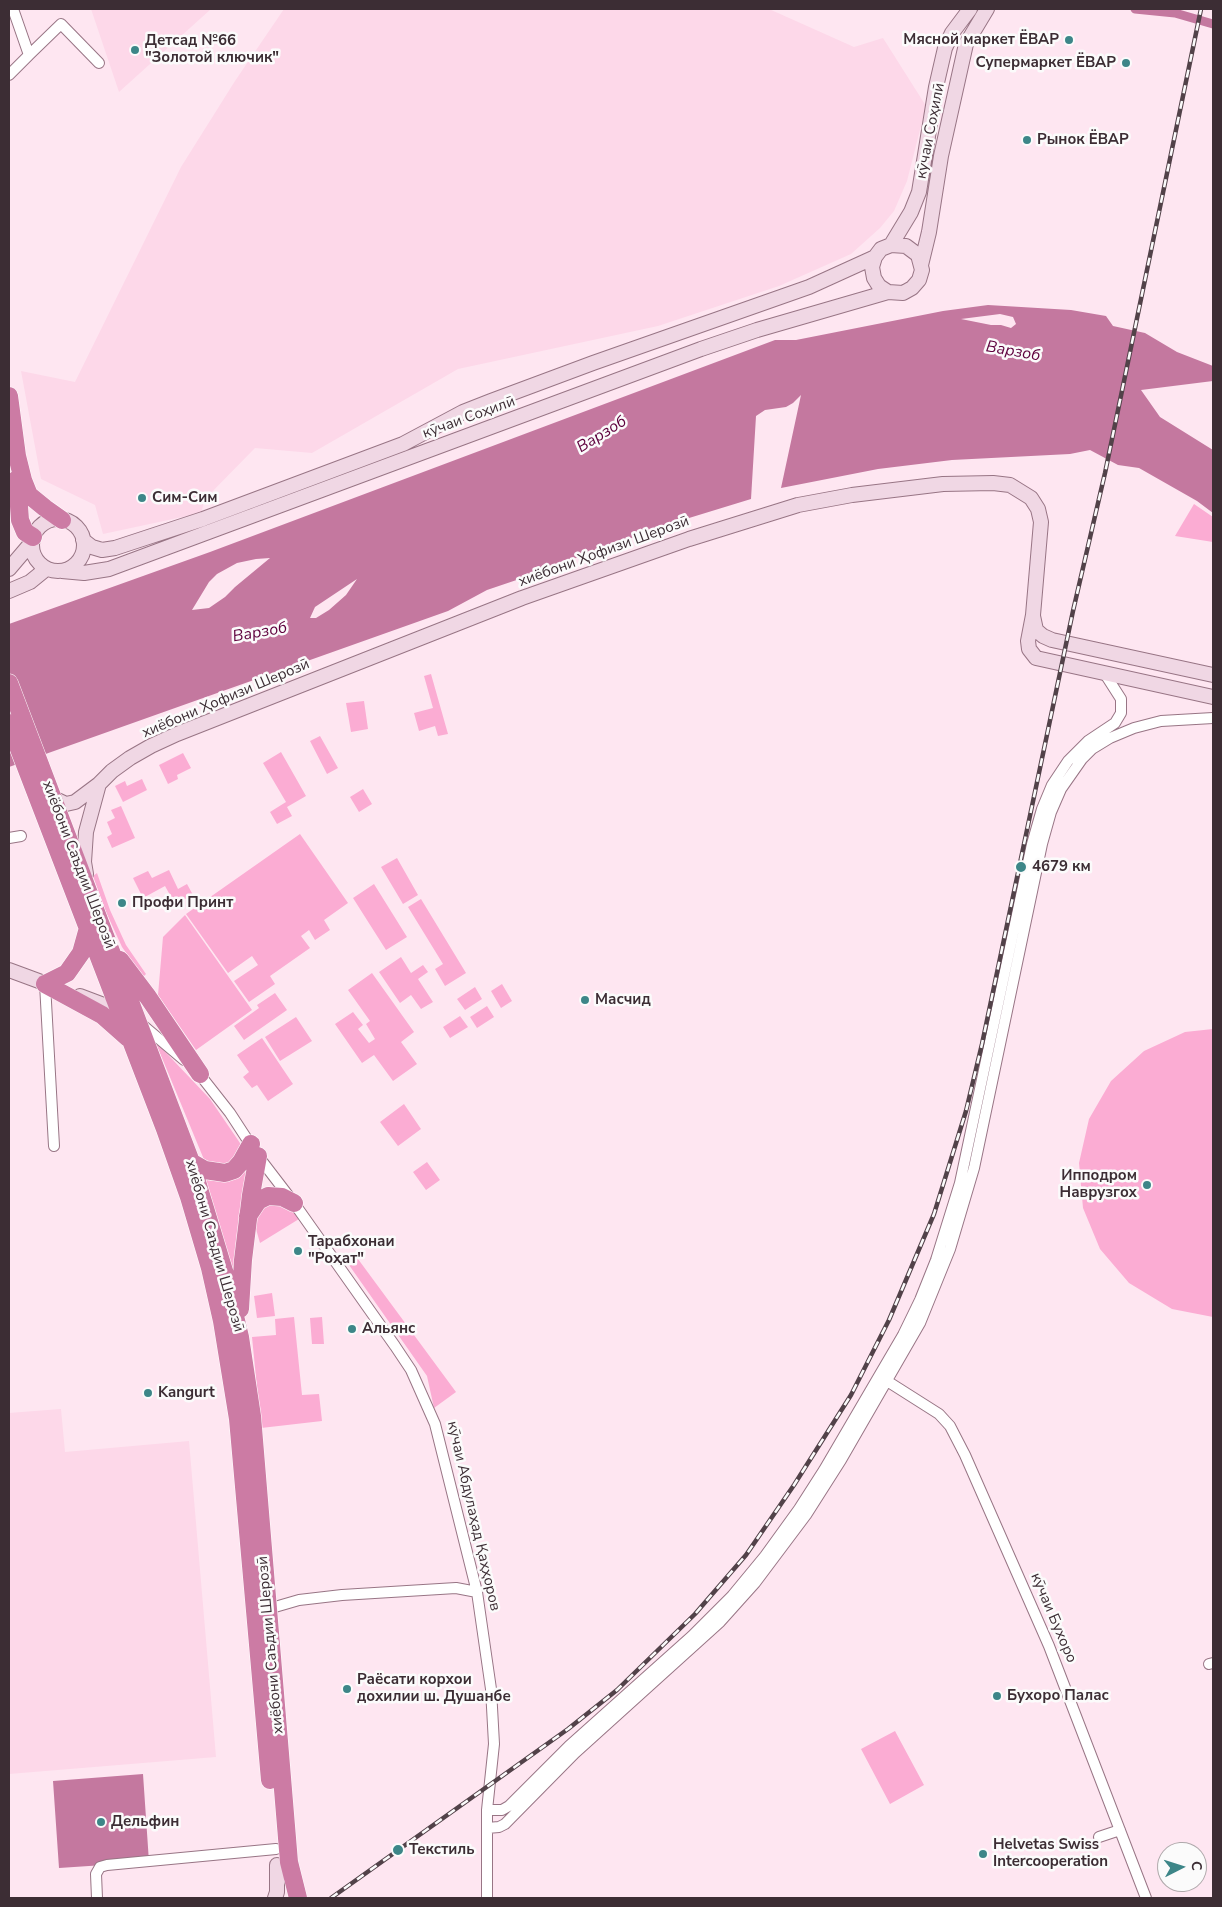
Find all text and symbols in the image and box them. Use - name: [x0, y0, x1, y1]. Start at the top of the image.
- place label: Мясной маркет ЁВАР: [903, 31, 1059, 49]
- place label: Детсад №66 "Золотой ключик": [145, 32, 279, 67]
- marker: Мясной маркет ЁВАР: [1063, 34, 1075, 46]
- marker: Детсад №66 "Золотой ключик": [129, 44, 141, 56]
- place label: Супермаркет ЁВАР: [976, 54, 1116, 72]
- marker: Супермаркет ЁВАР: [1120, 57, 1132, 69]
- street label: кӯчаи Соҳилӣ: [913, 82, 949, 180]
- place label: Рынок ЁВАР: [1037, 131, 1129, 149]
- marker: Рынок ЁВАР: [1021, 134, 1033, 146]
- water label: Варзоб: [984, 338, 1042, 366]
- street label: кӯчаи Соҳилӣ: [420, 393, 518, 443]
- water label: Варзоб: [574, 412, 630, 458]
- place label: Сим-Сим: [152, 489, 217, 507]
- marker: Сим-Сим: [136, 492, 148, 504]
- street label: хиёбони Ҳофизи Шерозӣ: [516, 513, 692, 591]
- water label: Варзоб: [231, 619, 289, 647]
- street label: хиёбони Ҳофизи Шерозӣ: [140, 655, 312, 743]
- street label: хиёбони Саъдии Шерозӣ: [38, 779, 118, 951]
- place label: 4679 км: [1032, 858, 1091, 876]
- marker: 4679 км: [1014, 860, 1028, 874]
- place label: Профи Принт: [132, 894, 233, 912]
- marker: Профи Принт: [116, 897, 128, 909]
- place label: Масчид: [595, 991, 651, 1009]
- marker: Масчид: [579, 994, 591, 1006]
- street label: хиёбони Саъдии Шерозӣ: [181, 1158, 247, 1334]
- place label: Ипподром Наврузгох: [1060, 1167, 1137, 1202]
- marker: Ипподром Наврузгох: [1141, 1179, 1153, 1191]
- place label: Тарабхонаи "Роҳат": [308, 1233, 395, 1268]
- marker: Тарабхонаи "Роҳат": [292, 1245, 304, 1257]
- place label: Альянс: [362, 1320, 415, 1338]
- marker: Альянс: [346, 1323, 358, 1335]
- place label: Kangurt: [158, 1384, 215, 1402]
- marker: Kangurt: [142, 1387, 154, 1399]
- street label: кӯчаи Абдулаҳад Қаҳҳоров: [442, 1419, 504, 1613]
- street label: хиёбони Саъдии Шерозӣ: [254, 1555, 288, 1735]
- street label: кӯчаи Бухоро: [1026, 1570, 1080, 1666]
- place label: Раёсати корхои дохилии ш. Душанбе: [357, 1671, 511, 1706]
- marker: Раёсати корхои дохилии ш. Душанбе: [341, 1683, 353, 1695]
- place label: Бухоро Палас: [1007, 1687, 1109, 1705]
- marker: Бухоро Палас: [991, 1690, 1003, 1702]
- place label: Дельфин: [111, 1813, 179, 1831]
- marker: Дельфин: [95, 1816, 107, 1828]
- place label: Helvetas Swiss Intercooperation: [993, 1836, 1108, 1871]
- place label: Текстиль: [409, 1841, 475, 1859]
- north arrow: [1157, 1842, 1207, 1892]
- marker: Текстиль: [391, 1843, 405, 1857]
- marker: Helvetas Swiss Intercooperation: [977, 1848, 989, 1860]
- text: С: [1187, 1860, 1206, 1871]

